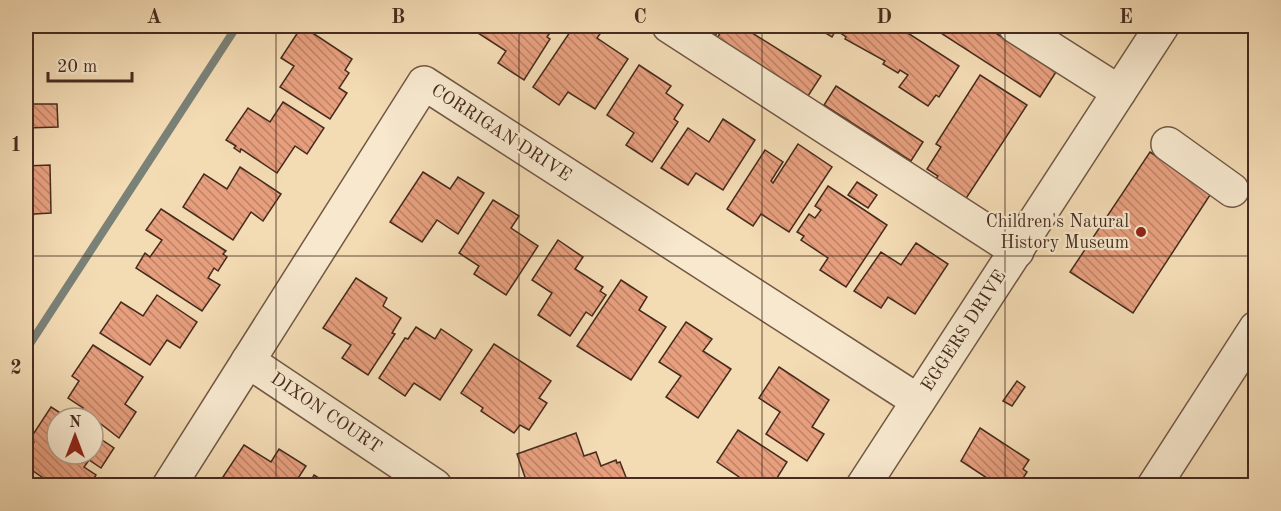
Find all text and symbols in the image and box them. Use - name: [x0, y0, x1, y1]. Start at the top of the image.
- text: A: [146, 8, 162, 28]
- text: B: [391, 8, 405, 28]
- text: C: [633, 8, 647, 28]
- text: D: [876, 8, 892, 28]
- text: E: [1119, 8, 1133, 28]
- scale bar: [48, 45, 132, 83]
- text: 20 m: [57, 58, 97, 76]
- street label: CORRIGAN DRIVE: [428, 81, 574, 185]
- text: 1: [10, 136, 22, 156]
- place label: Children's Natural History Museum: [986, 213, 1129, 252]
- marker: Children's Natural History Museum: [1134, 225, 1148, 239]
- street label: EGGERS DRIVE: [918, 267, 1010, 395]
- text: 2: [10, 359, 22, 379]
- street label: DIXON COURT: [267, 369, 385, 457]
- north arrow: [45, 406, 105, 466]
- text: N: [69, 415, 82, 431]

